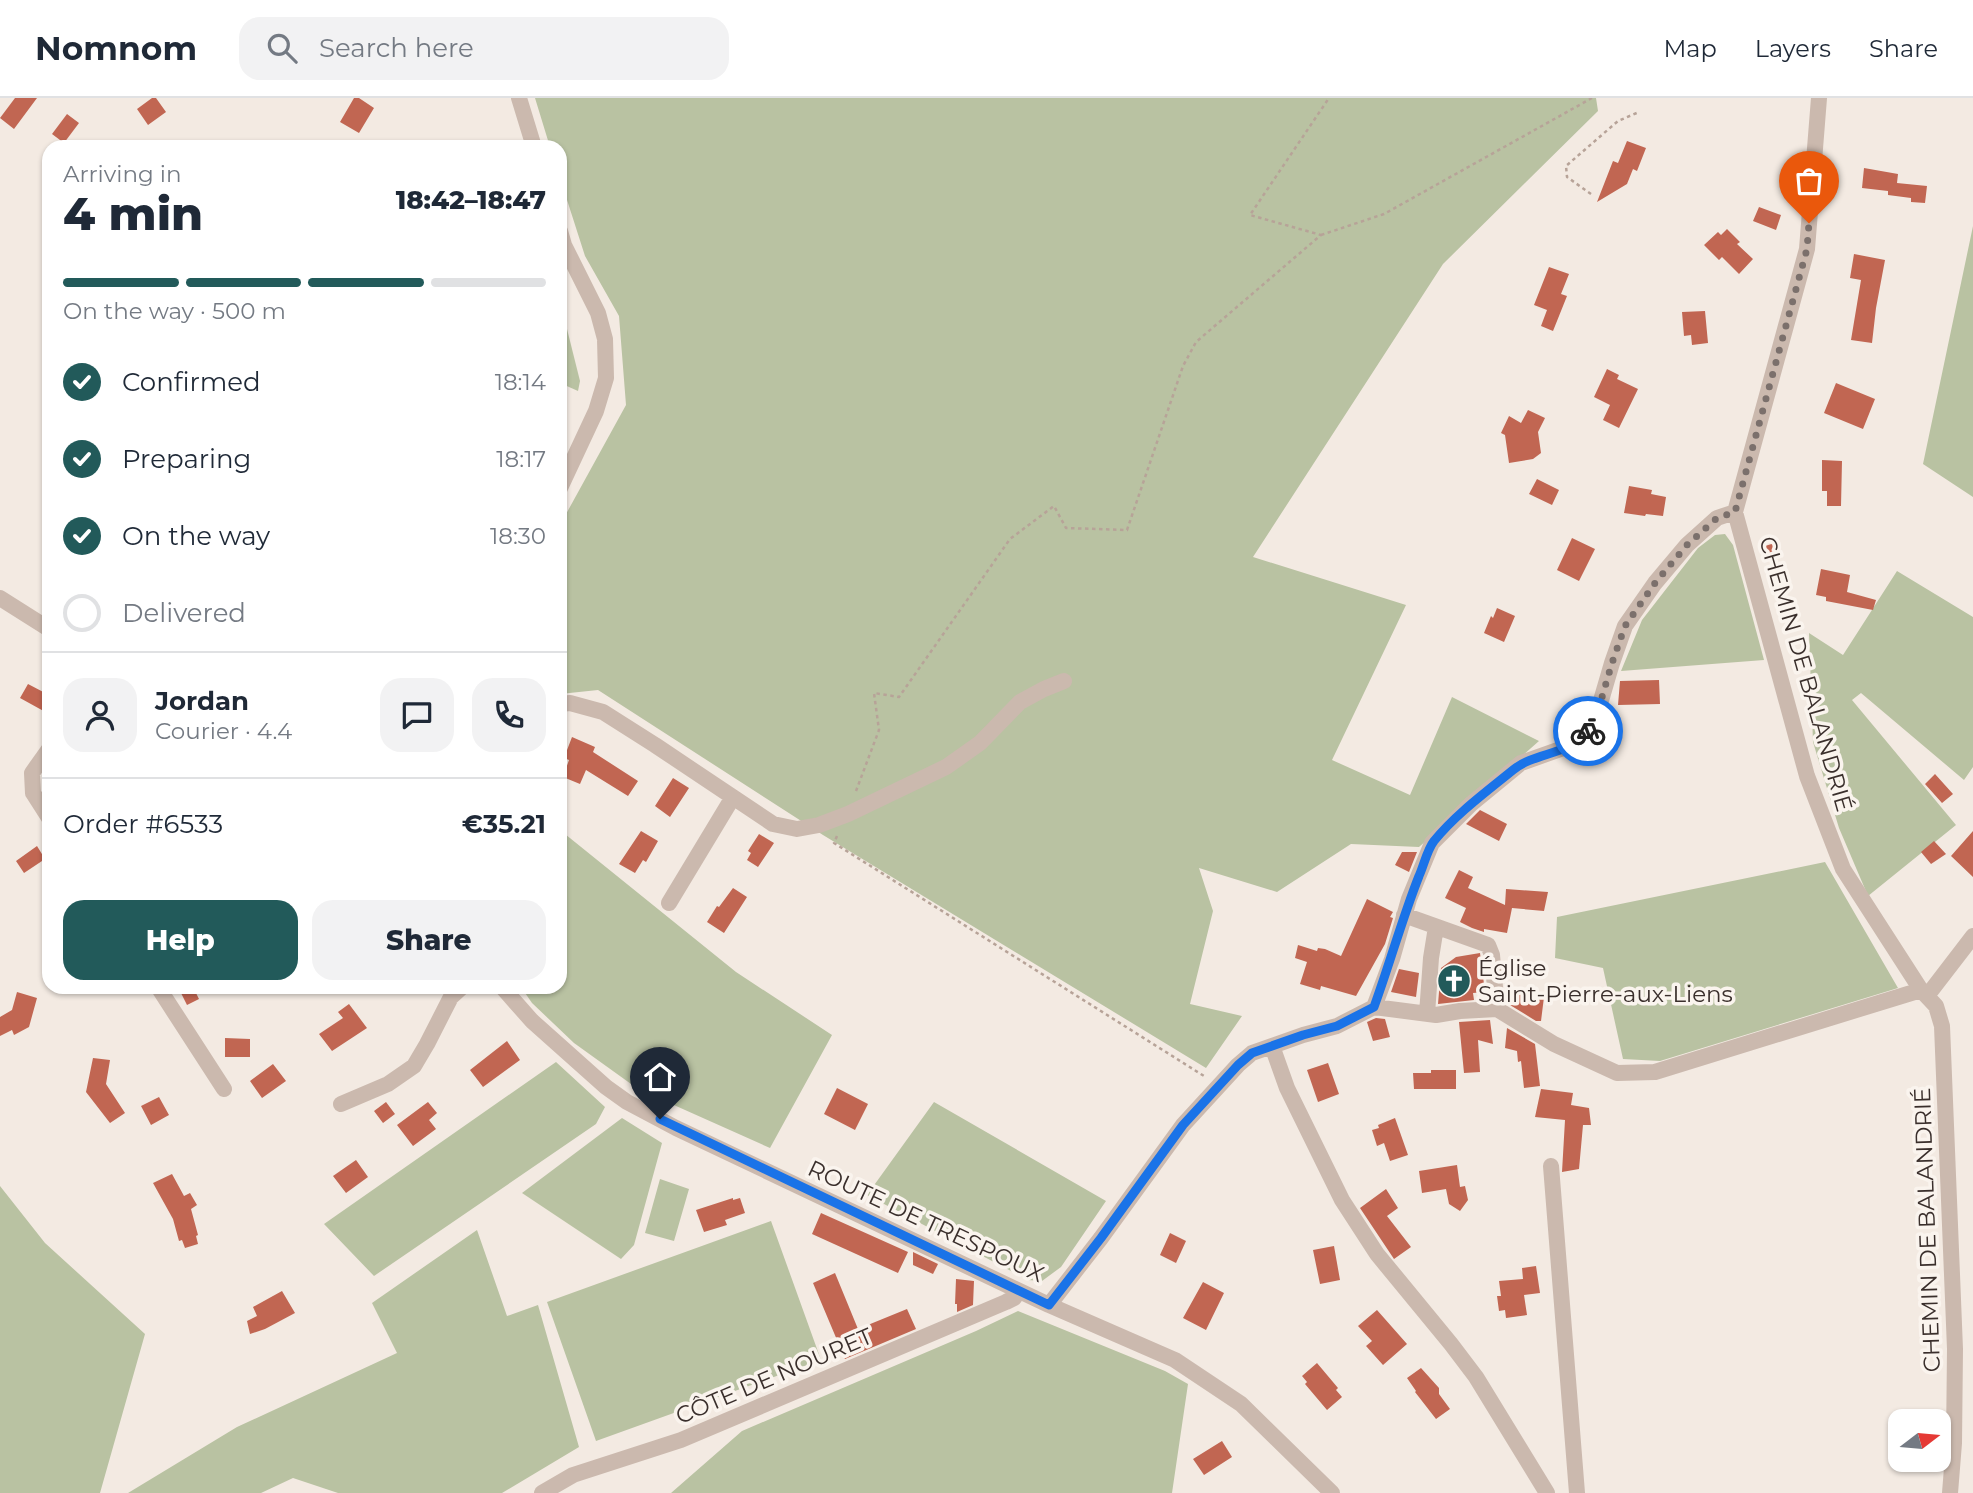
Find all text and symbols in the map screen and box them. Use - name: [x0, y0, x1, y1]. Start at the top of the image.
- search box: [239, 17, 729, 80]
- text: Nomnom: [35, 28, 197, 68]
- icon: search: [263, 29, 301, 67]
- text: Search here: [319, 32, 474, 64]
- text: Map: [1663, 34, 1717, 63]
- text: Layers: [1755, 34, 1831, 63]
- text: Share: [1869, 34, 1938, 63]
- pin: [1779, 151, 1839, 223]
- text: Arriving in: [63, 160, 182, 188]
- icon: bag: [1790, 162, 1828, 200]
- text: 18:42–18:47: [396, 184, 546, 216]
- text: 4 min: [63, 185, 203, 242]
- text: On the way · 500 m: [63, 297, 286, 325]
- icon: check: [63, 363, 101, 401]
- text: Confirmed: [122, 366, 261, 398]
- text: 18:14: [495, 368, 546, 396]
- icon: check: [63, 440, 101, 478]
- text: Preparing: [122, 443, 251, 475]
- text: 18:17: [496, 445, 546, 473]
- icon: check: [63, 517, 101, 555]
- text: On the way: [122, 520, 270, 552]
- text: 18:30: [490, 522, 546, 550]
- street label: CHEMIN DE BALANDRIÉ: [1753, 533, 1859, 815]
- text: Delivered: [122, 597, 246, 629]
- button: person: [63, 678, 137, 752]
- button: chat: [380, 678, 454, 752]
- button: phone: [472, 678, 546, 752]
- text: Jordan: [155, 685, 249, 717]
- courier: [1553, 696, 1623, 766]
- icon: bike: [1569, 712, 1607, 750]
- text: Courier · 4.4: [155, 717, 292, 745]
- text: Order #6533: [63, 808, 223, 840]
- text: €35.21: [462, 808, 546, 840]
- button: Help: [63, 900, 298, 980]
- button: Share: [312, 900, 546, 980]
- place label: Église Saint-Pierre-aux-Liens: [1478, 954, 1733, 1008]
- church icon: Église Saint-Pierre-aux-Liens: [1435, 962, 1473, 1000]
- pin: [630, 1047, 690, 1119]
- icon: home: [641, 1058, 679, 1096]
- street label: CHEMIN DE BALANDRIÉ: [1908, 1087, 1946, 1373]
- street label: ROUTE DE TRESPOUX: [804, 1154, 1048, 1288]
- street label: CÔTE DE NOURET: [671, 1322, 877, 1430]
- north arrow: [1888, 1409, 1951, 1472]
- map controls: [1888, 1409, 1951, 1472]

